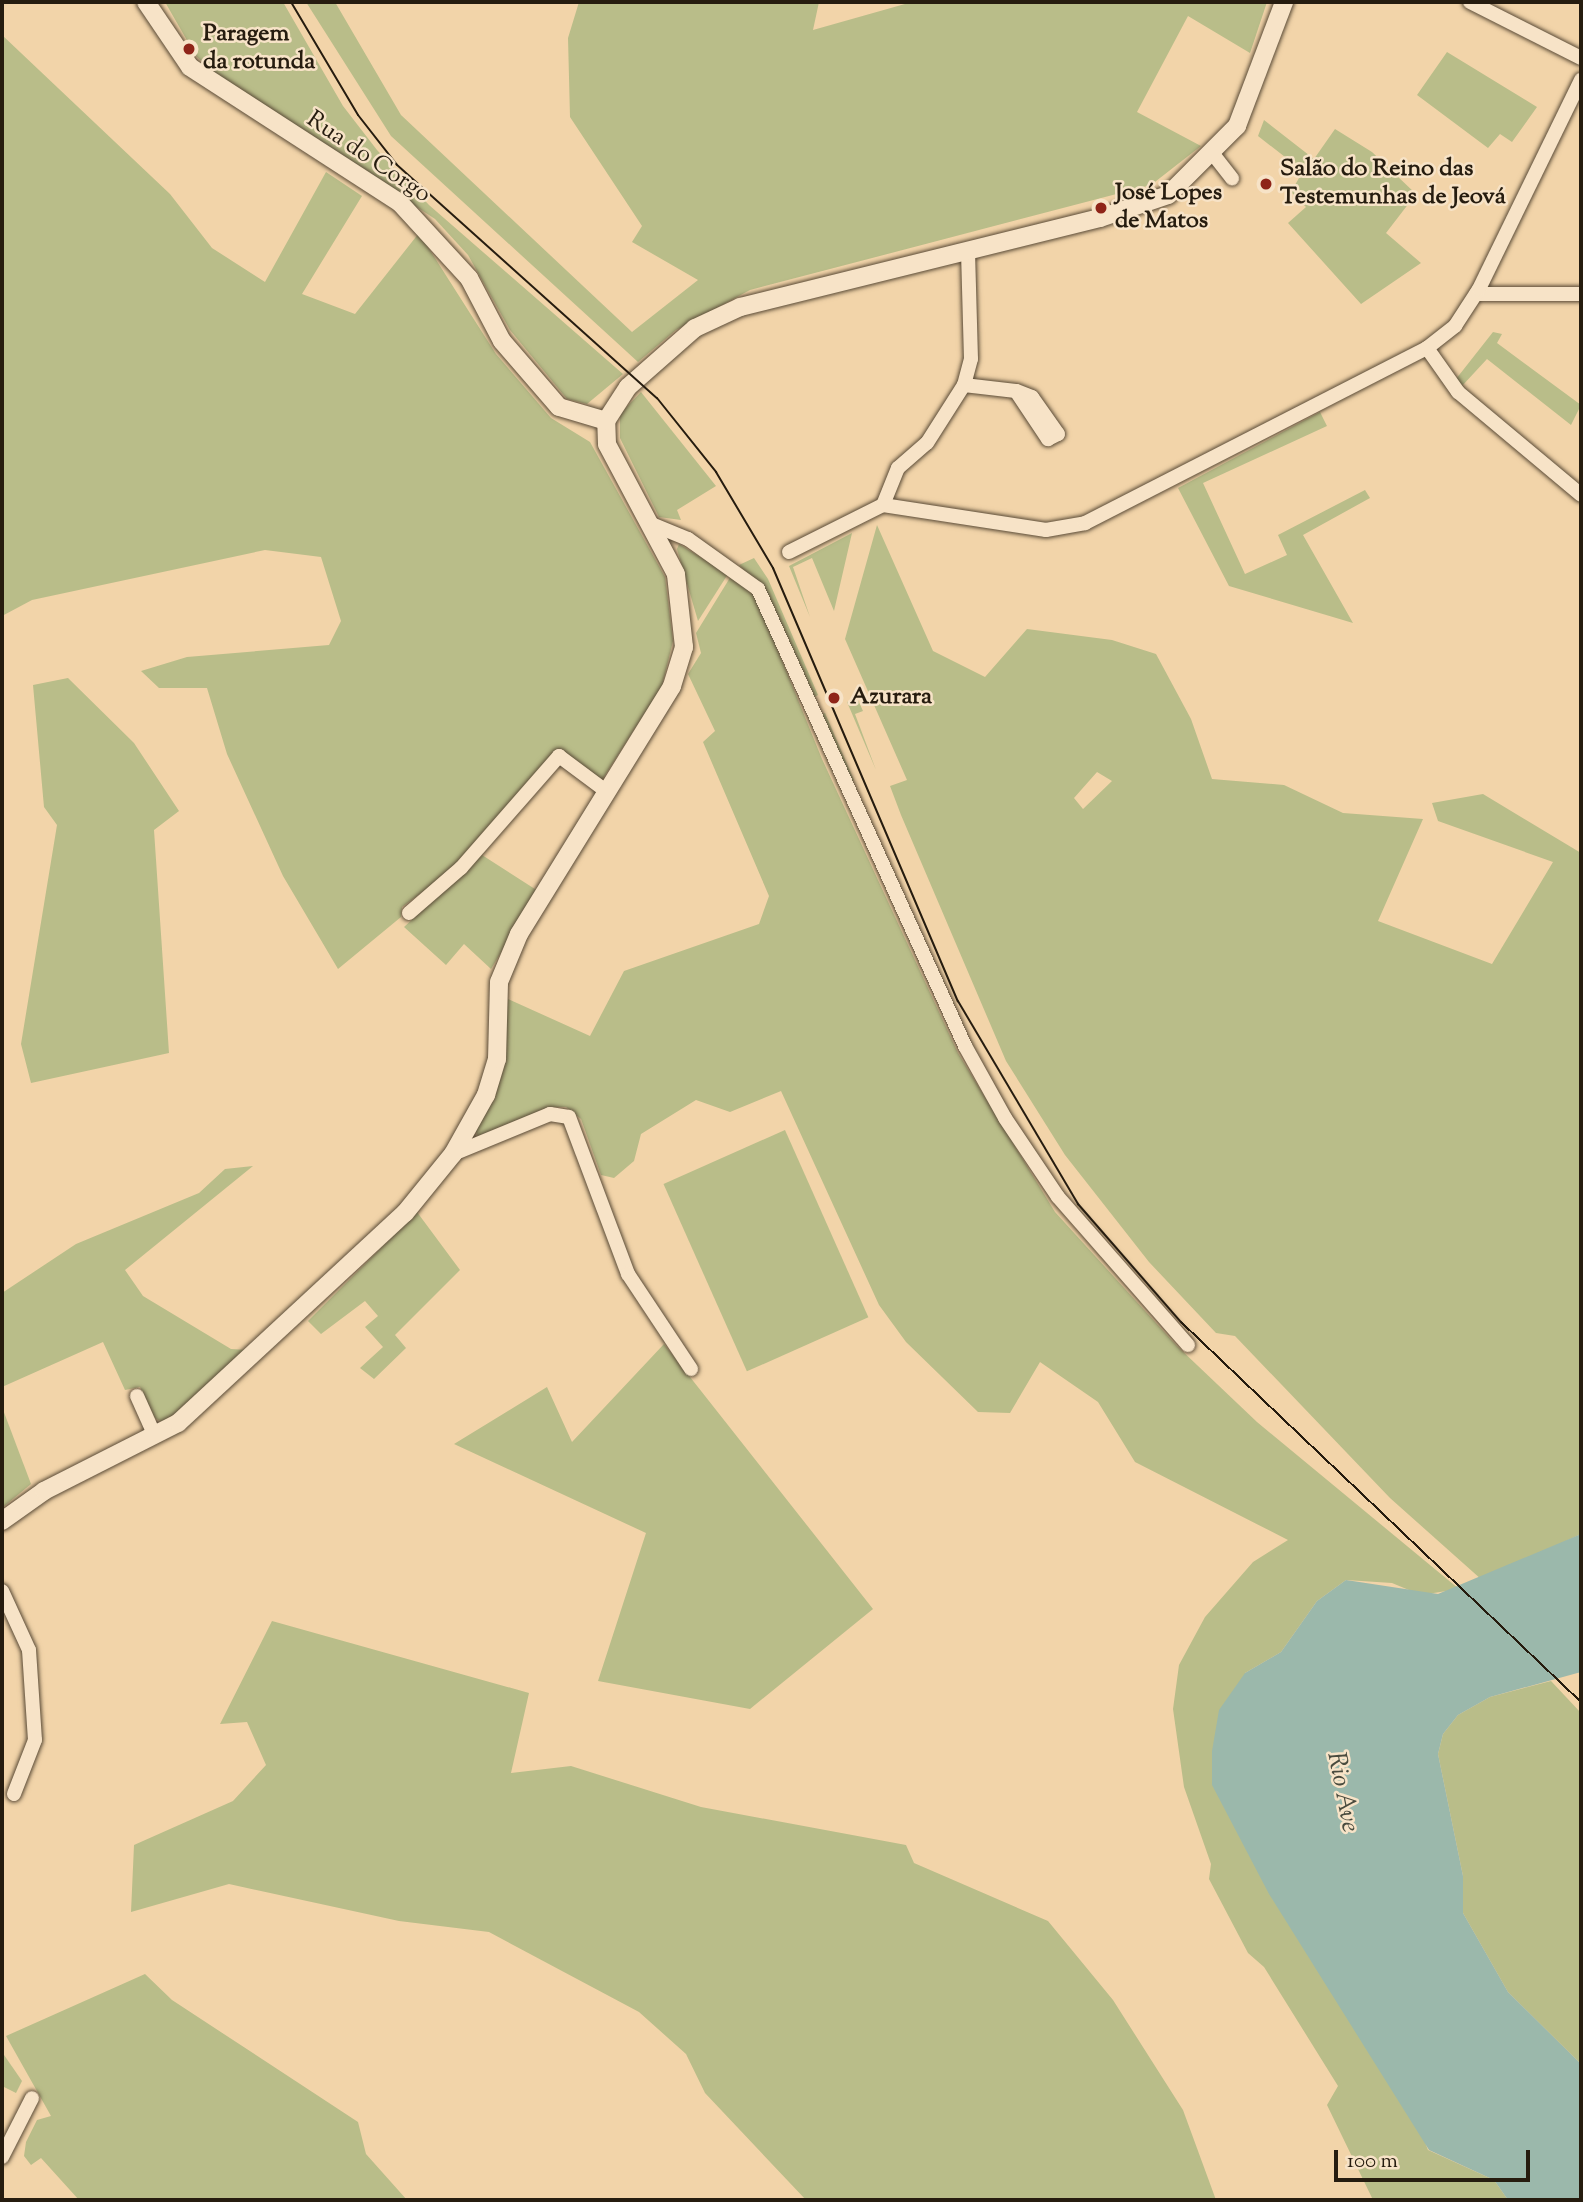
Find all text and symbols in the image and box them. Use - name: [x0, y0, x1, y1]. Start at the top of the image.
- place label: Paragem da rotunda: [203, 21, 315, 77]
- marker: Paragem da rotunda: [181, 41, 197, 57]
- street label: Rua do Corgo: [300, 106, 436, 210]
- place label: Salão do Reino das Testemunhas de Jeová: [1280, 156, 1506, 212]
- marker: Salão do Reino das Testemunhas de Jeová: [1258, 176, 1274, 192]
- place label: José Lopes de Matos: [1115, 180, 1222, 236]
- marker: José Lopes de Matos: [1093, 200, 1109, 216]
- place label: Azurara: [850, 684, 932, 712]
- marker: Azurara: [824, 688, 844, 708]
- water label: Rio Ave: [1319, 1749, 1365, 1835]
- scale bar: [1338, 2136, 1534, 2180]
- text: 100 m: [1347, 2147, 1398, 2177]

